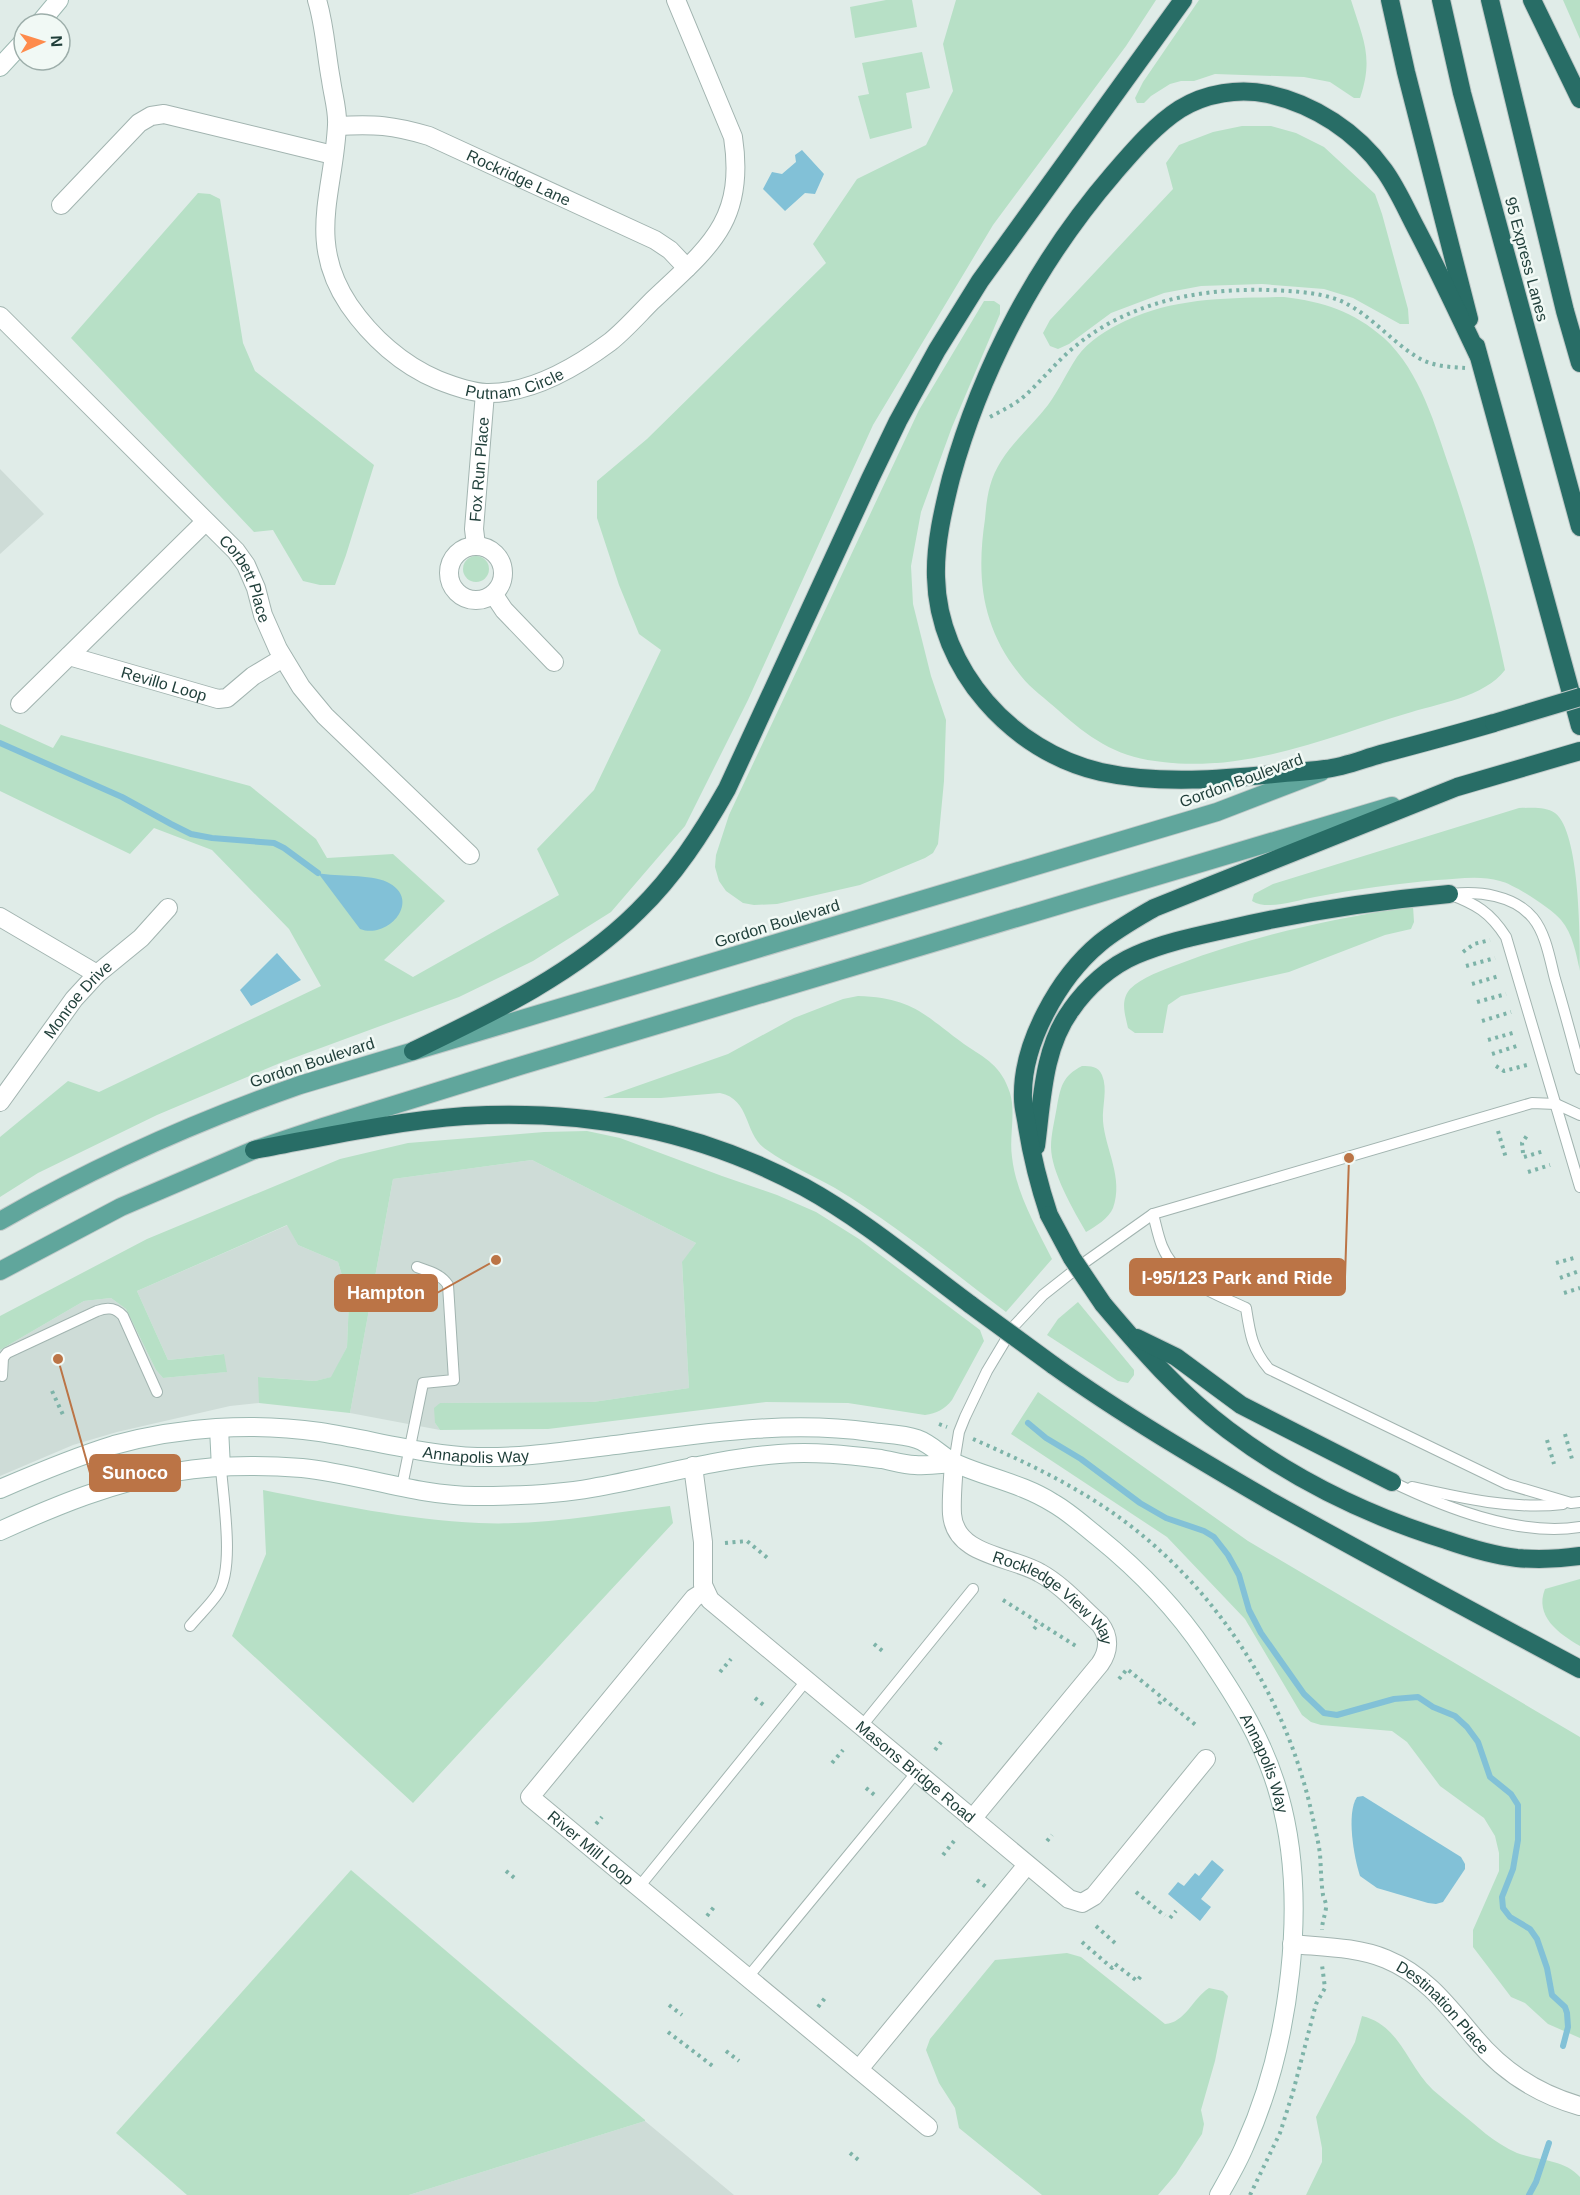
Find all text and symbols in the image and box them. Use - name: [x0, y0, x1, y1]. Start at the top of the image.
- north arrow: [12, 12, 72, 72]
- text: N: [48, 35, 65, 47]
- street label: Rockridge Lane: [464, 147, 573, 209]
- street label: 95 Express Lanes: [1502, 195, 1551, 323]
- street label: Putnam Circle: [464, 365, 567, 402]
- street label: Fox Run Place: [467, 416, 492, 522]
- street label: Corbett Place: [216, 532, 273, 625]
- street label: Revillo Loop: [119, 664, 209, 704]
- street label: Gordon Boulevard: [1177, 750, 1305, 811]
- street label: Gordon Boulevard: [713, 896, 842, 951]
- street label: Monroe Drive: [41, 957, 115, 1042]
- street label: Gordon Boulevard: [248, 1034, 377, 1091]
- callout: I-95/123 Park and Ride: [1130, 1259, 1345, 1295]
- text: I-95/123 Park and Ride: [1141, 1268, 1333, 1288]
- callout: Hampton: [335, 1275, 437, 1311]
- text: Hampton: [347, 1283, 425, 1303]
- street label: Annapolis Way: [422, 1443, 530, 1466]
- callout: Sunoco: [90, 1455, 180, 1491]
- text: Sunoco: [102, 1463, 168, 1483]
- street label: Rockledge View Way: [991, 1548, 1115, 1645]
- street label: Annapolis Way: [1237, 1710, 1291, 1815]
- street label: Masons Bridge Road: [853, 1717, 978, 1826]
- street label: River Mill Loop: [544, 1808, 637, 1888]
- street label: Destination Place: [1393, 1958, 1492, 2057]

